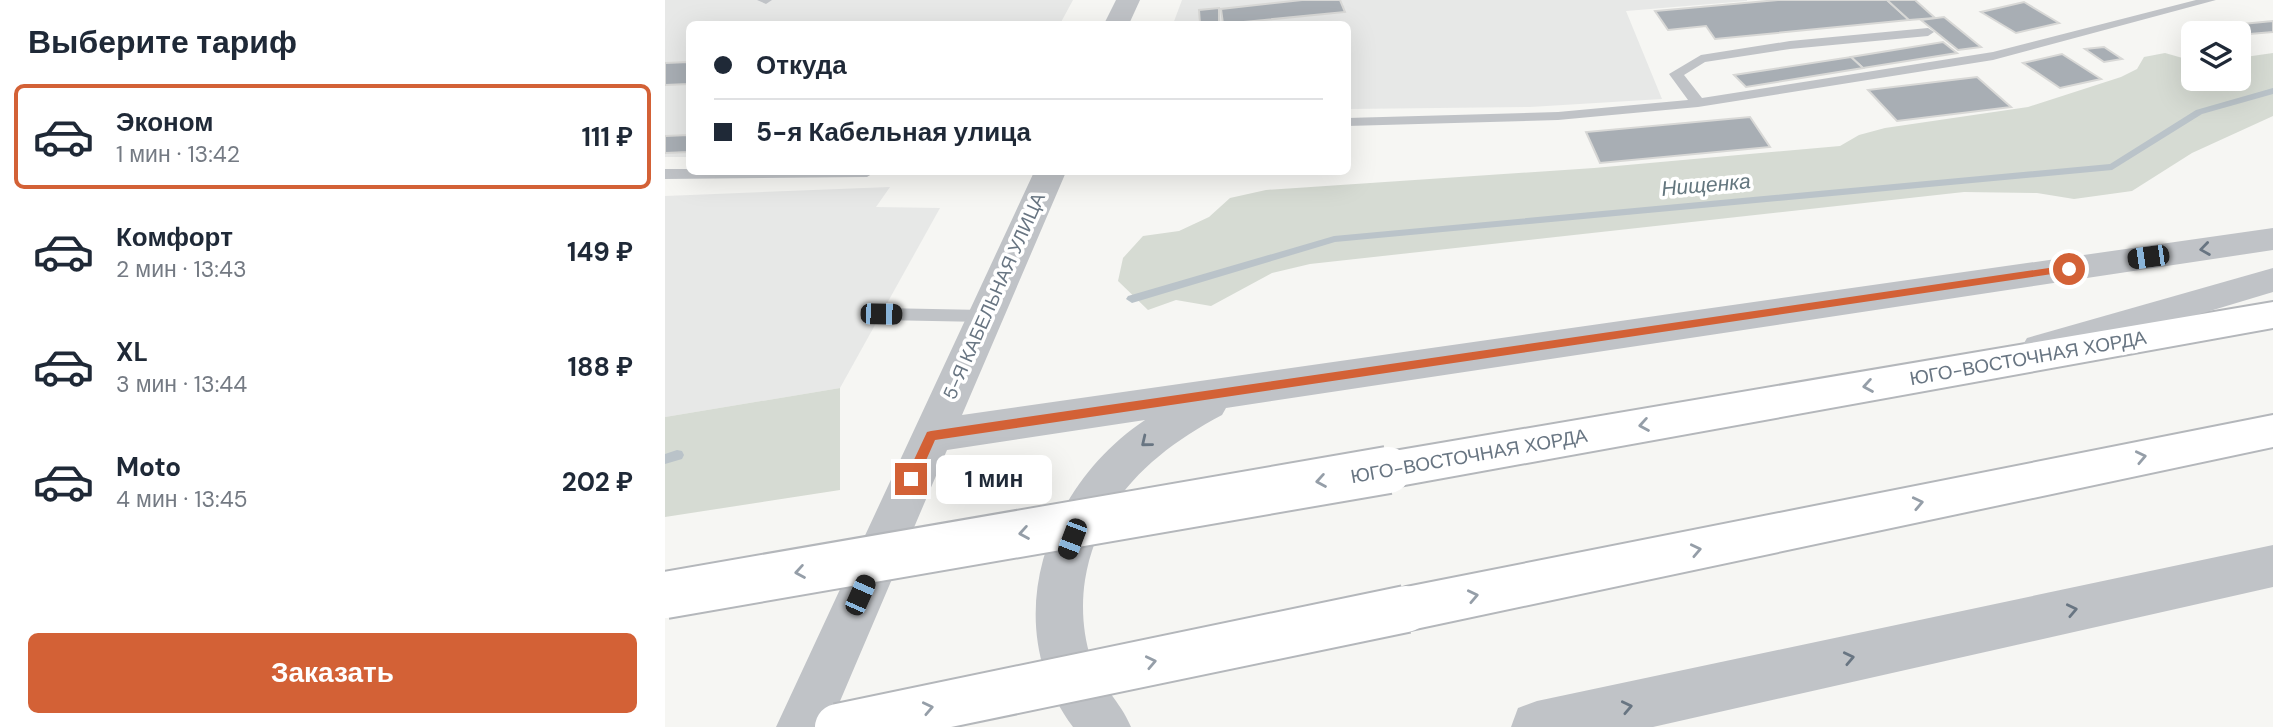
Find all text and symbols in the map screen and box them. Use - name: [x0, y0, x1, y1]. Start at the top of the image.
- text: Выберите тариф: [28, 21, 297, 63]
- map controls: [2181, 21, 2251, 91]
- button: layers: [2181, 21, 2251, 91]
- text: Откуда: [756, 48, 847, 82]
- icon: car: [32, 105, 95, 168]
- text: Эконом: [116, 105, 214, 139]
- text: 5-я Кабельная улица: [756, 115, 1031, 149]
- text: 111 ₽: [581, 120, 633, 154]
- text: 1 мин · 13:42: [116, 139, 240, 169]
- water label: Нищенка: [1660, 167, 1752, 203]
- street label: 5-Я КАБЕЛЬНАЯ УЛИЦА: [937, 188, 1051, 403]
- icon: car: [32, 220, 95, 283]
- text: Комфорт: [116, 220, 233, 254]
- text: 149 ₽: [567, 235, 633, 269]
- one-way arrow: [2200, 241, 2211, 256]
- car: [2126, 244, 2171, 270]
- route start: [2053, 253, 2085, 285]
- text: 2 мин · 13:43: [116, 254, 247, 284]
- car: [860, 303, 903, 325]
- street label: ЮГО-ВОСТОЧНАЯ ХОРДА: [1908, 325, 2149, 391]
- icon: car: [32, 335, 95, 398]
- text: XL: [116, 335, 148, 369]
- text: 188 ₽: [568, 350, 633, 384]
- text: 3 мин · 13:44: [116, 369, 247, 399]
- one-way arrow: [1862, 378, 1874, 393]
- one-way arrow: [1638, 417, 1650, 432]
- street label: ЮГО-ВОСТОЧНАЯ ХОРДА: [1349, 423, 1590, 489]
- one-way arrow: [1141, 434, 1154, 446]
- icon: car: [32, 450, 95, 513]
- text: Moto: [116, 450, 181, 484]
- one-way arrow: [2135, 451, 2147, 466]
- callout: 1 мин: [935, 454, 1051, 504]
- route end: [895, 463, 927, 495]
- text: 1 мин: [965, 464, 1023, 494]
- text: 202 ₽: [562, 465, 633, 499]
- one-way arrow: [1315, 473, 1327, 488]
- text: 4 мин · 13:45: [116, 484, 248, 514]
- one-way arrow: [1912, 497, 1924, 512]
- car: [1055, 516, 1090, 562]
- one-way arrow: [1018, 525, 1030, 540]
- one-way arrow: [1690, 543, 1702, 558]
- one-way arrow: [794, 563, 806, 578]
- car: [842, 572, 879, 618]
- one-way arrow: [1467, 589, 1479, 604]
- one-way arrow: [2066, 603, 2078, 618]
- button: Заказать: [28, 633, 637, 713]
- one-way arrow: [1843, 652, 1855, 667]
- one-way arrow: [1145, 656, 1157, 671]
- one-way arrow: [1621, 701, 1633, 716]
- one-way arrow: [922, 702, 934, 717]

